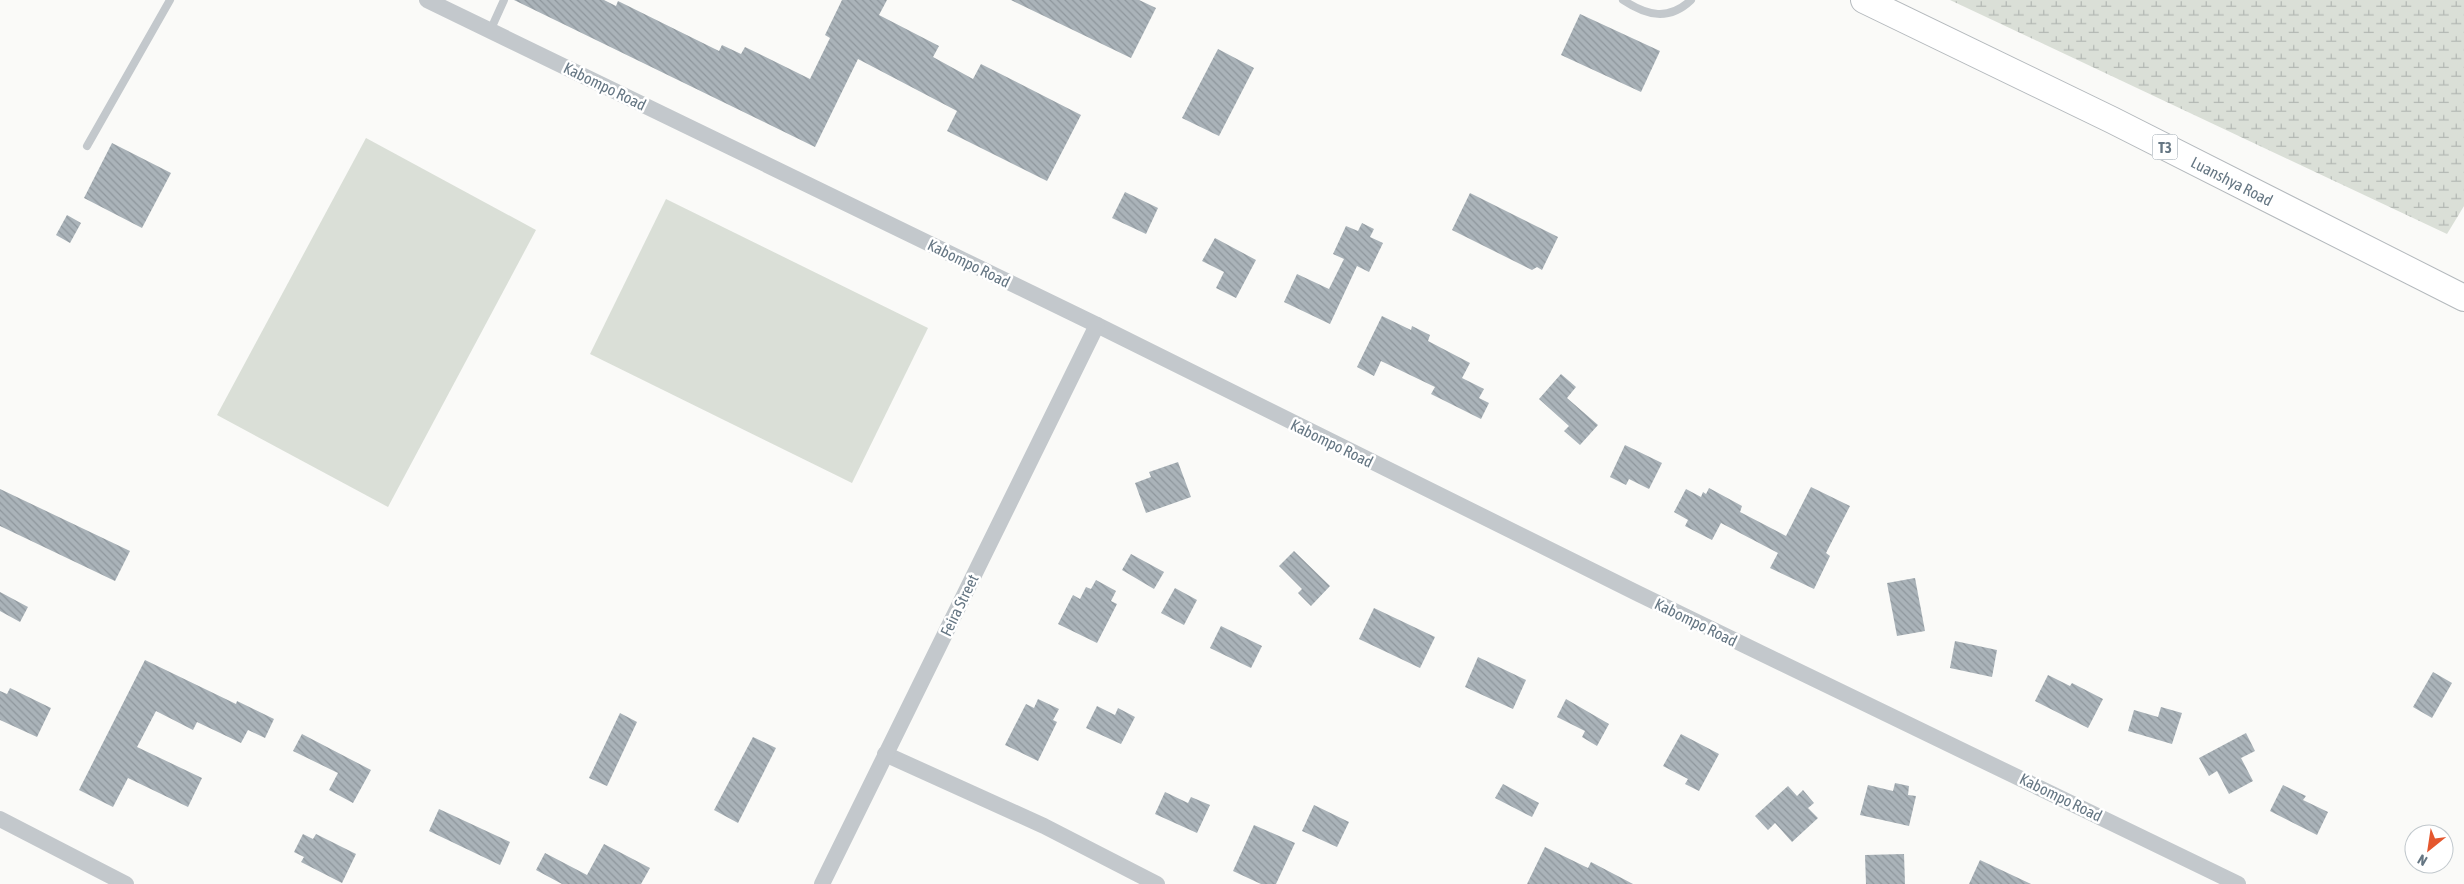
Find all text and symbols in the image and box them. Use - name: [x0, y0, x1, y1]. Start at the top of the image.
- street label: Kabompo Road: [560, 58, 649, 115]
- road number: T3: [2152, 134, 2178, 160]
- street label: Luanshya Road: [2188, 153, 2276, 210]
- street label: Kabompo Road: [924, 235, 1013, 292]
- street label: Kabompo Road: [1287, 415, 1376, 472]
- street label: Feira Street: [936, 571, 982, 639]
- street label: Kabompo Road: [1651, 594, 1740, 651]
- street label: Kabompo Road: [2016, 769, 2105, 826]
- north arrow: [2404, 824, 2454, 874]
- text: N: [2415, 851, 2430, 869]

